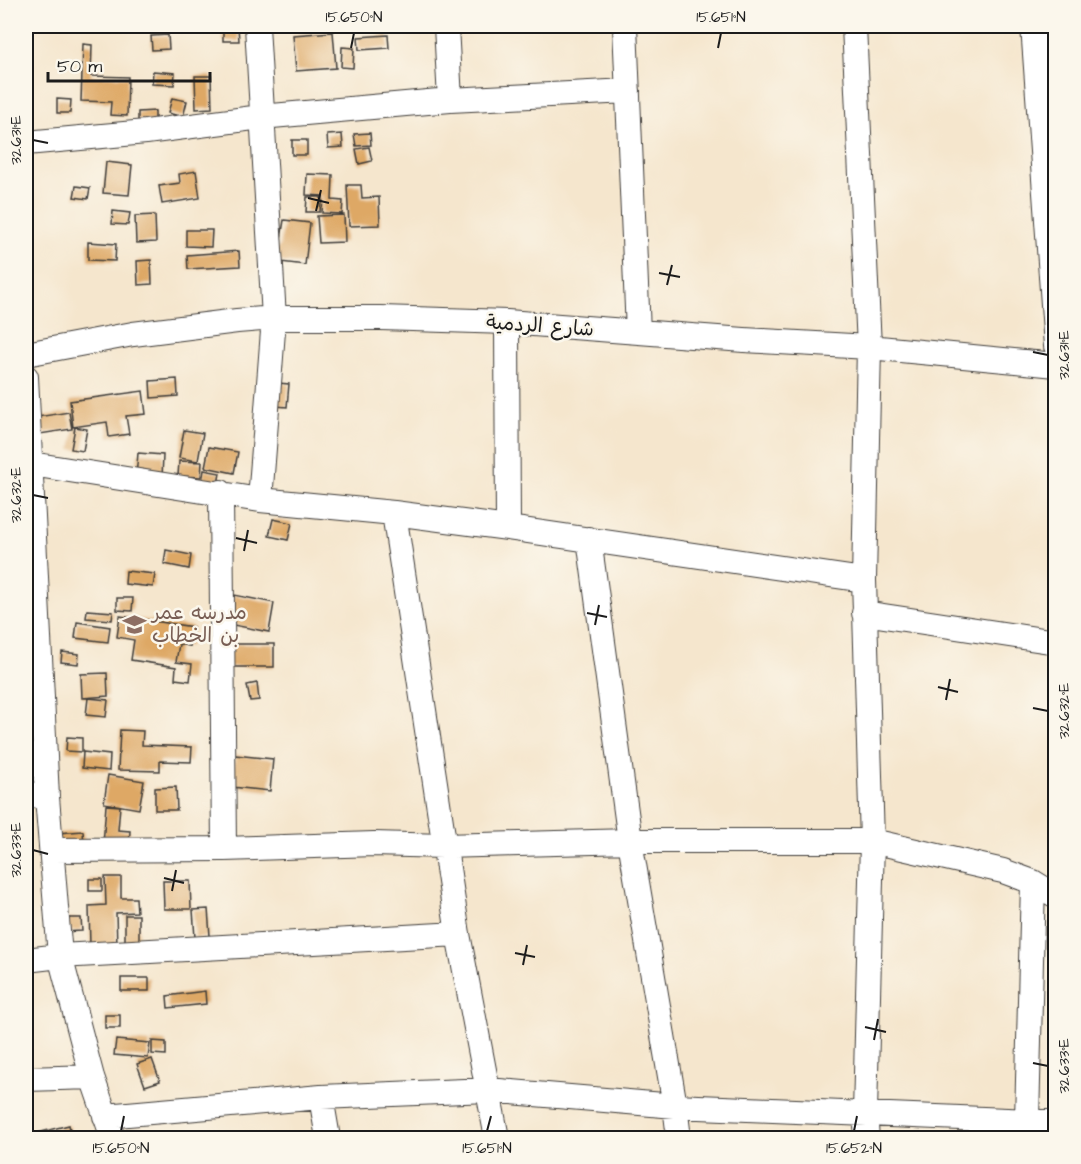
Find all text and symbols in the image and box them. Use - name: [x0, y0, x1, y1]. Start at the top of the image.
- text: 15.650°N: [326, 7, 382, 28]
- text: 15.651°N: [696, 7, 746, 28]
- scale bar: [48, 45, 210, 83]
- text: 50 m: [57, 54, 102, 79]
- text: 32.631°E: [6, 115, 27, 165]
- street label: شارع الردمية: [485, 308, 595, 344]
- text: 32.631°E: [1054, 330, 1075, 380]
- text: 32.632°E: [6, 467, 27, 523]
- place label: مدرسه عمر بن الخطاب: [150, 599, 247, 650]
- school or university icon: مدرسه عمر بن الخطاب: [121, 611, 147, 637]
- text: 32.632°E: [1054, 683, 1075, 739]
- text: 32.633°E: [6, 822, 27, 878]
- text: 32.633°E: [1054, 1038, 1075, 1094]
- text: 15.650°N: [93, 1138, 149, 1159]
- text: 15.651°N: [462, 1138, 512, 1159]
- text: 15.652°N: [826, 1138, 882, 1159]

